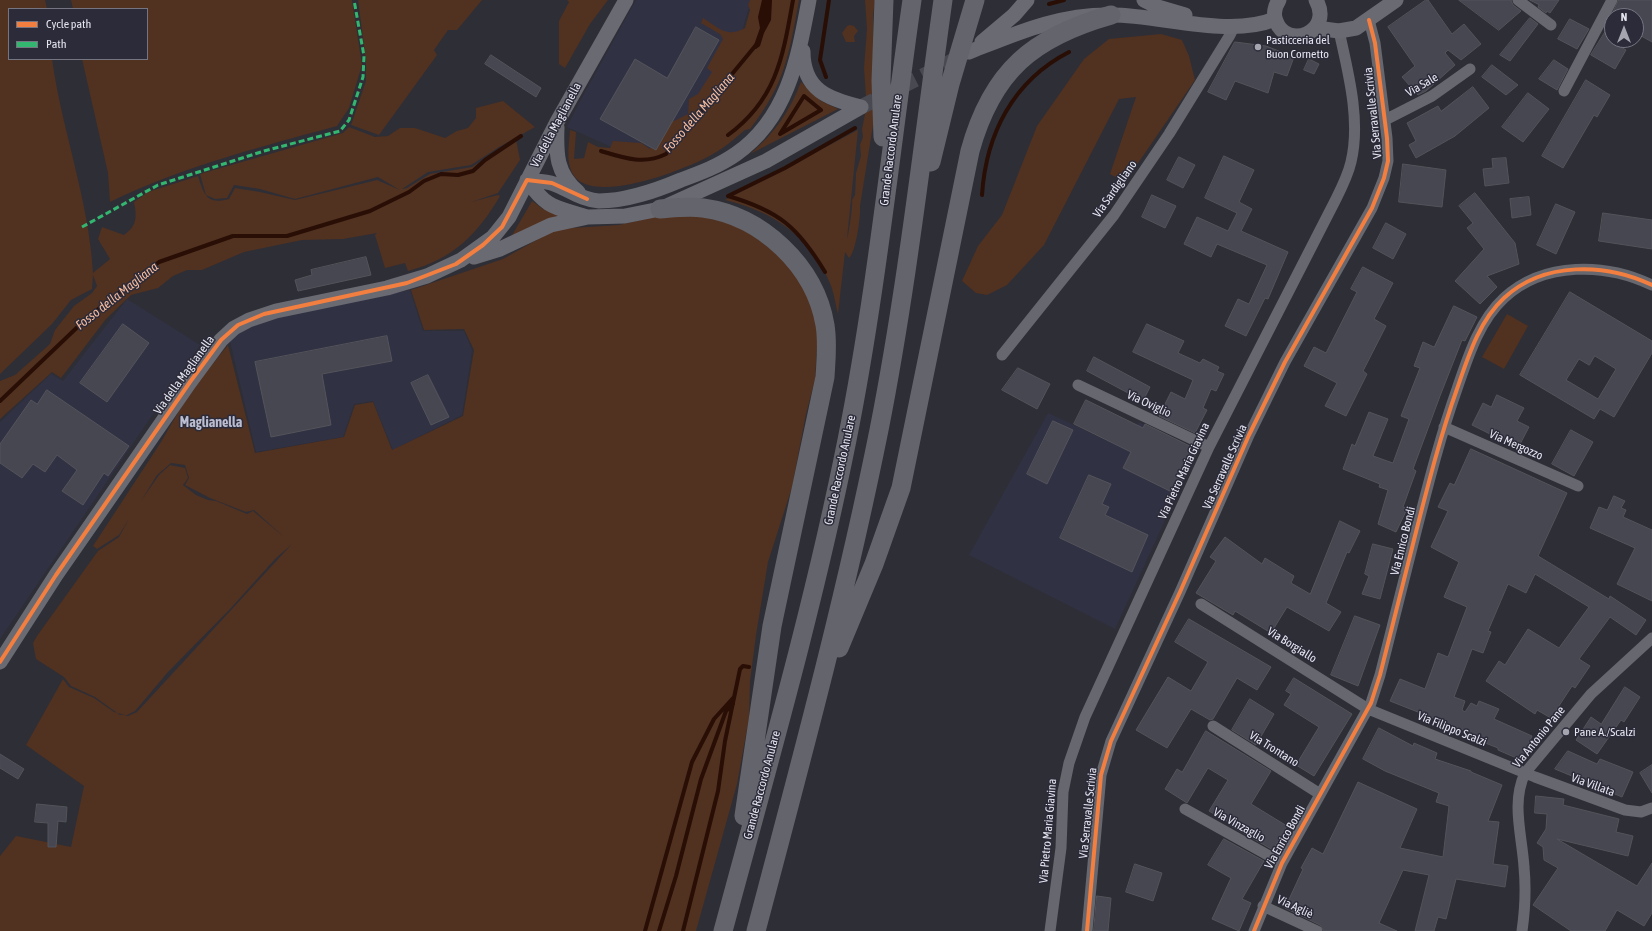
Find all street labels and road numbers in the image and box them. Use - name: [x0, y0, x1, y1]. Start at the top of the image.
- street label: Via Serravalle Scrivia: [1361, 67, 1385, 159]
- street label: Via Sale: [1403, 70, 1441, 100]
- street label: Via della Maglianella: [528, 80, 584, 170]
- street label: Grande Raccordo Anulare: [877, 94, 905, 206]
- street label: Via Sardigliano: [1090, 158, 1140, 220]
- street label: Via della Maglianella: [151, 333, 217, 417]
- street label: Via Oviglio: [1125, 387, 1173, 421]
- street label: Grande Raccordo Anulare: [821, 414, 859, 526]
- street label: Via Pietro Maria Giavina: [1155, 420, 1213, 522]
- street label: Via Serravalle Scrivia: [1200, 422, 1250, 512]
- street label: Via Mergozzo: [1487, 427, 1545, 463]
- street label: Via Enrico Bondi: [1387, 505, 1419, 577]
- street label: Via Borgiallo: [1265, 624, 1319, 666]
- street label: Via Antonio Pane: [1510, 703, 1568, 771]
- street label: Via Filippo Scalzi: [1415, 709, 1489, 749]
- street label: Via Trontano: [1246, 728, 1302, 770]
- street label: Grande Raccordo Anulare: [741, 729, 783, 841]
- street label: Via Serravalle Scrivia: [1076, 767, 1100, 859]
- street label: Via Villata: [1569, 770, 1617, 800]
- street label: Via Pietro Maria Giavina: [1036, 778, 1060, 884]
- street label: Via Enrico Bondi: [1262, 803, 1308, 871]
- street label: Via Vinzaglio: [1211, 805, 1267, 845]
- street label: Via Agliè: [1275, 892, 1315, 922]

